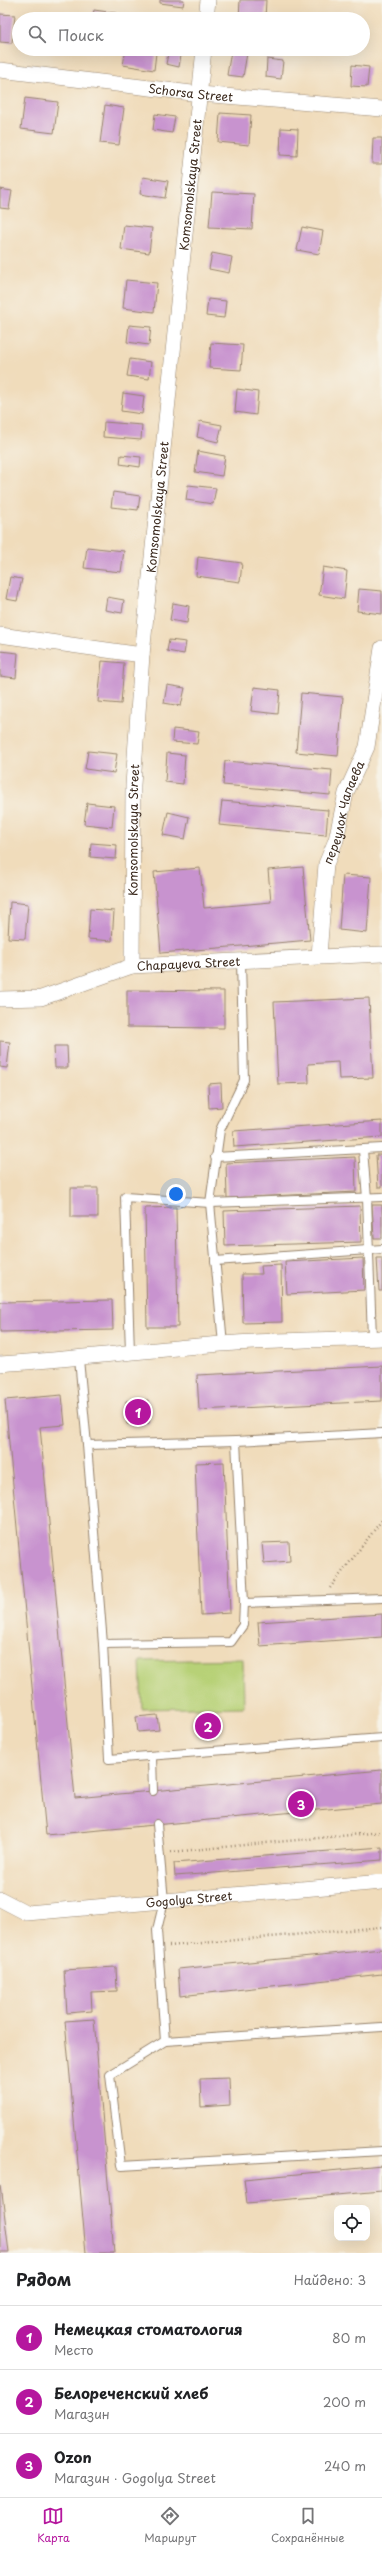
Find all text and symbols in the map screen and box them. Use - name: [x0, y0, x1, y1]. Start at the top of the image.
- search box: [12, 12, 370, 56]
- icon: search: [26, 23, 48, 45]
- text: Поиск: [58, 23, 104, 46]
- street label: Schorsa Street: [147, 79, 234, 106]
- street label: Komsomolskaya Street: [174, 118, 206, 251]
- street label: Komsomolskaya Street: [141, 440, 173, 574]
- street label: переулок Чапаева: [318, 757, 369, 867]
- street label: Komsomolskaya Street: [123, 763, 143, 896]
- street label: Chapayeva Street: [136, 952, 241, 975]
- your location: [166, 1184, 186, 1204]
- pin: 1: [125, 1397, 151, 1427]
- pin: 2: [195, 1711, 221, 1741]
- pin: 3: [288, 1789, 314, 1819]
- street label: Gogolya Street: [145, 1886, 233, 1912]
- map controls: [334, 2205, 370, 2241]
- button: locate: [334, 2205, 370, 2241]
- text: Рядом: [16, 2266, 71, 2292]
- text: Найдено: 3: [294, 2270, 366, 2289]
- text: Немецкая стоматология: [54, 2317, 243, 2340]
- text: 1: [26, 2328, 32, 2347]
- text: 80 m: [332, 2328, 366, 2347]
- text: Место: [54, 2340, 94, 2359]
- text: Белореченский хлеб: [54, 2381, 208, 2404]
- text: 2: [24, 2392, 34, 2411]
- text: 200 m: [323, 2392, 366, 2411]
- text: Магазин: [54, 2404, 110, 2423]
- text: Ozon: [54, 2445, 92, 2468]
- text: 3: [25, 2456, 33, 2475]
- text: 240 m: [324, 2456, 366, 2475]
- text: Магазин · Gogolya Street: [54, 2468, 216, 2487]
- tab: Карта: [37, 2505, 70, 2546]
- tab: Маршрут: [144, 2505, 196, 2546]
- tab: Сохранённые: [271, 2505, 345, 2546]

